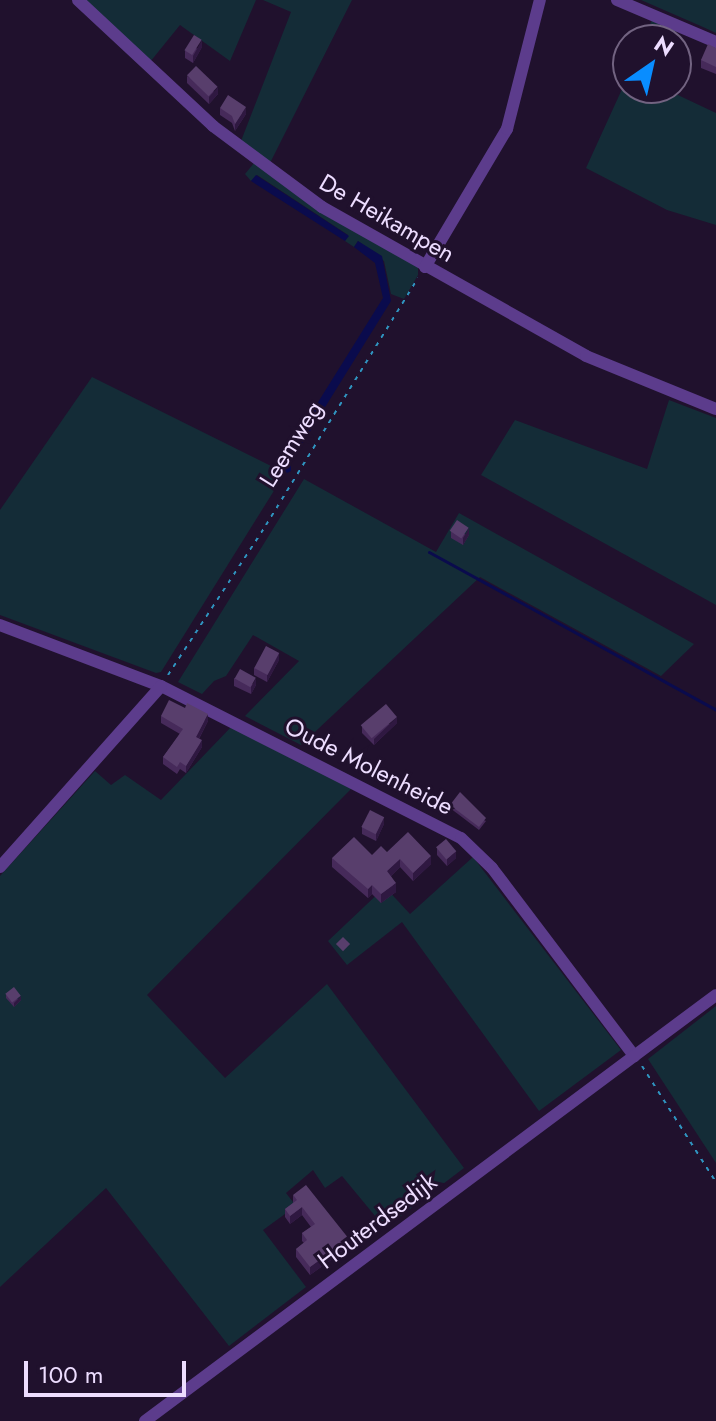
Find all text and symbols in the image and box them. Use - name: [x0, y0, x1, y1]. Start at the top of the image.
- north arrow: [612, 24, 692, 104]
- text: N: [648, 28, 680, 64]
- street label: De Heikampen: [314, 168, 460, 268]
- street label: Leemweg: [253, 396, 329, 492]
- street label: Oude Molenheide: [280, 711, 458, 821]
- street label: Houterdsedijk: [312, 1167, 442, 1275]
- scale bar: [28, 1345, 190, 1395]
- text: 100 m: [38, 1357, 104, 1392]

